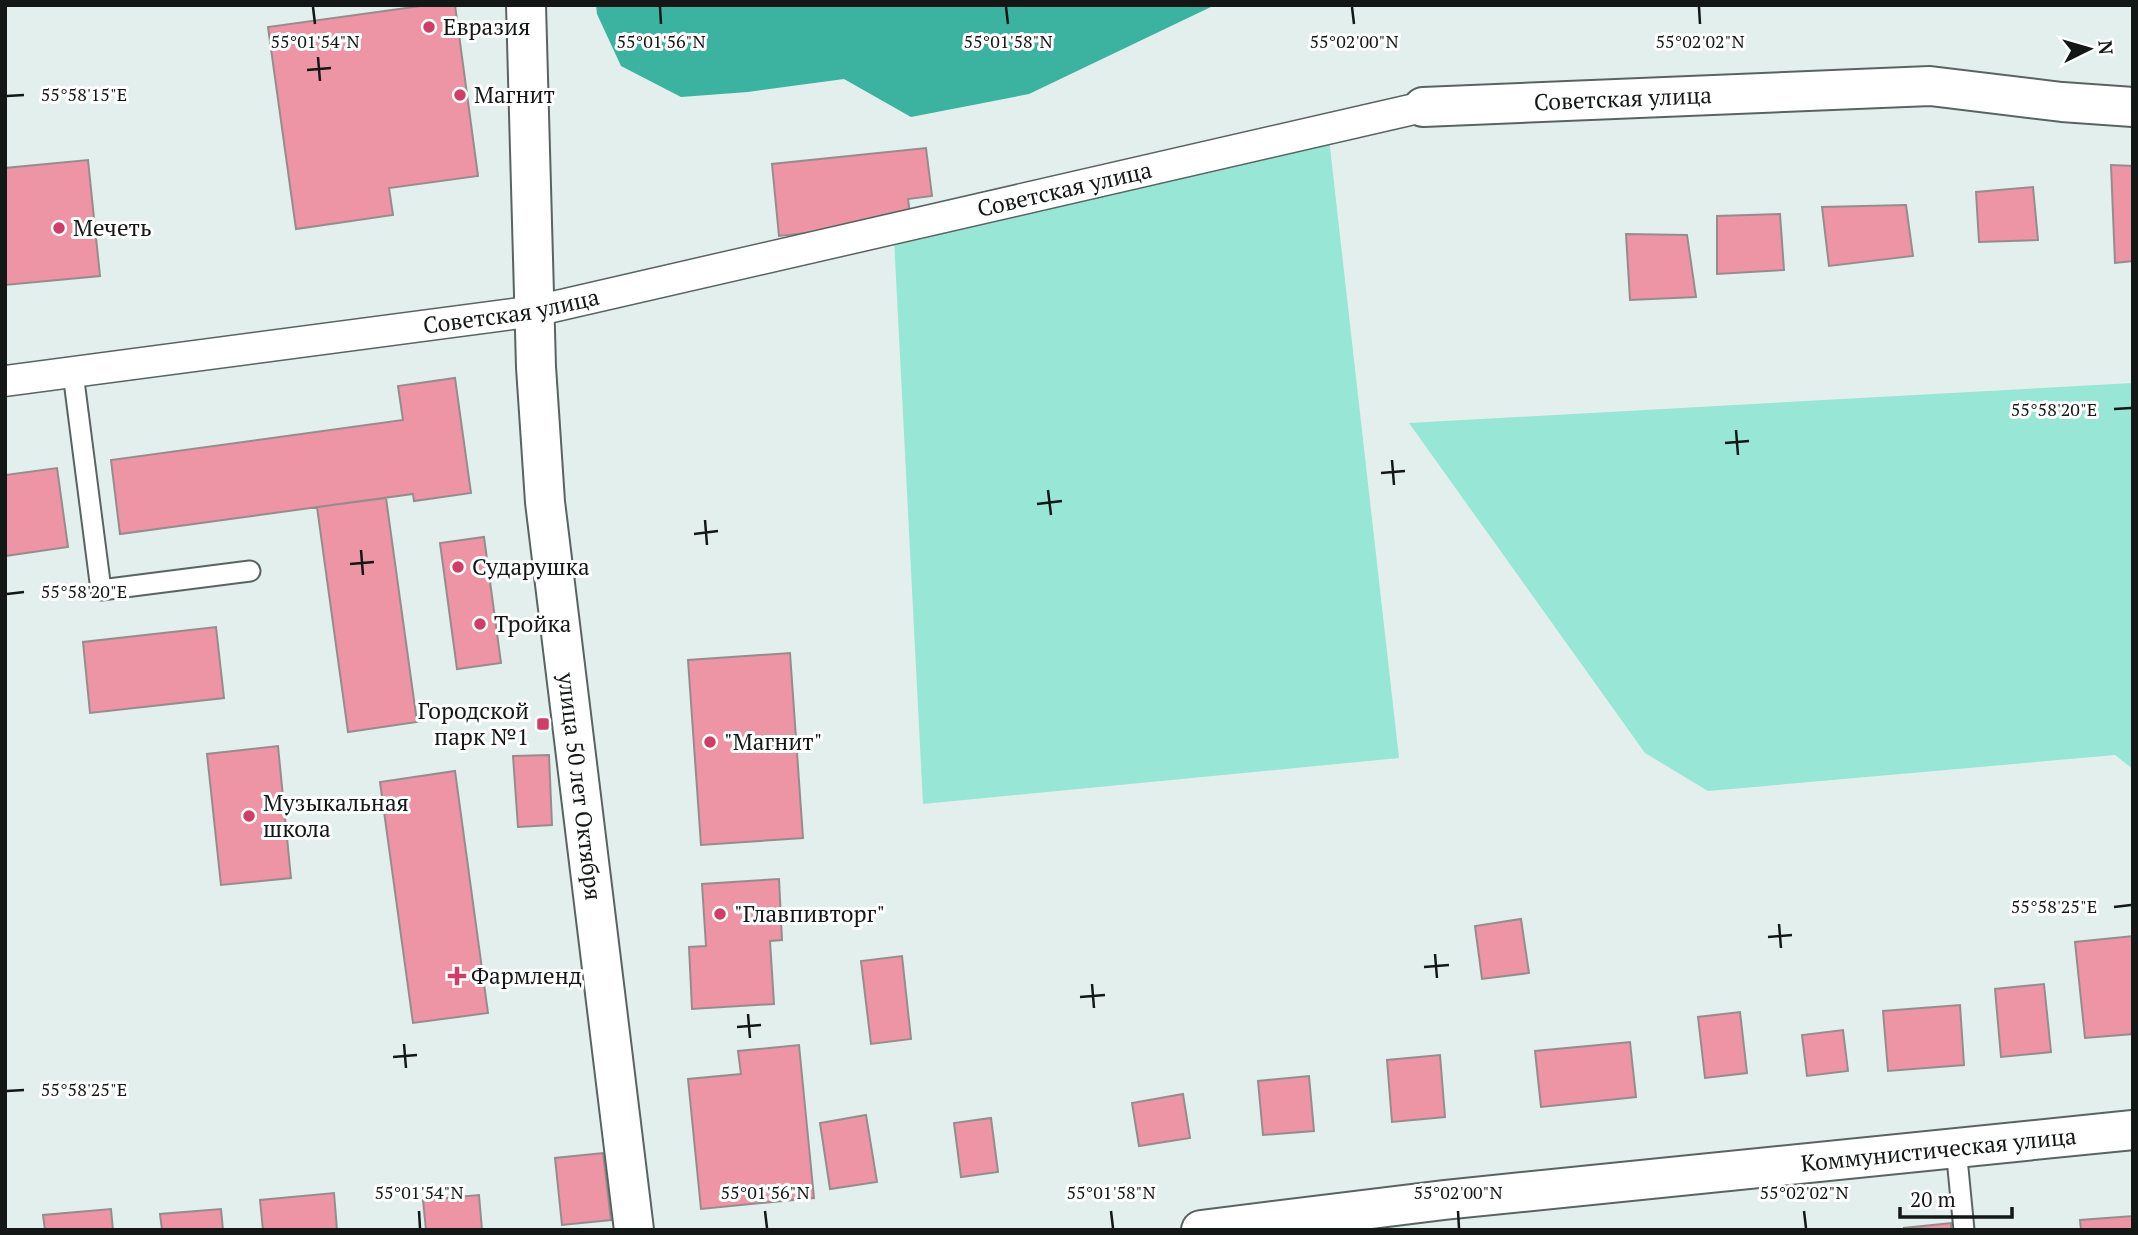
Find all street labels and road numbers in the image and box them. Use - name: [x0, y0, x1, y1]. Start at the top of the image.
- street label: Советская улица: [1533, 79, 1713, 117]
- street label: Советская улица: [974, 154, 1155, 224]
- street label: Советская улица: [421, 281, 603, 341]
- street label: улица 50 лет Октября: [551, 670, 610, 902]
- street label: Коммунистическая улица: [1799, 1120, 2078, 1179]

